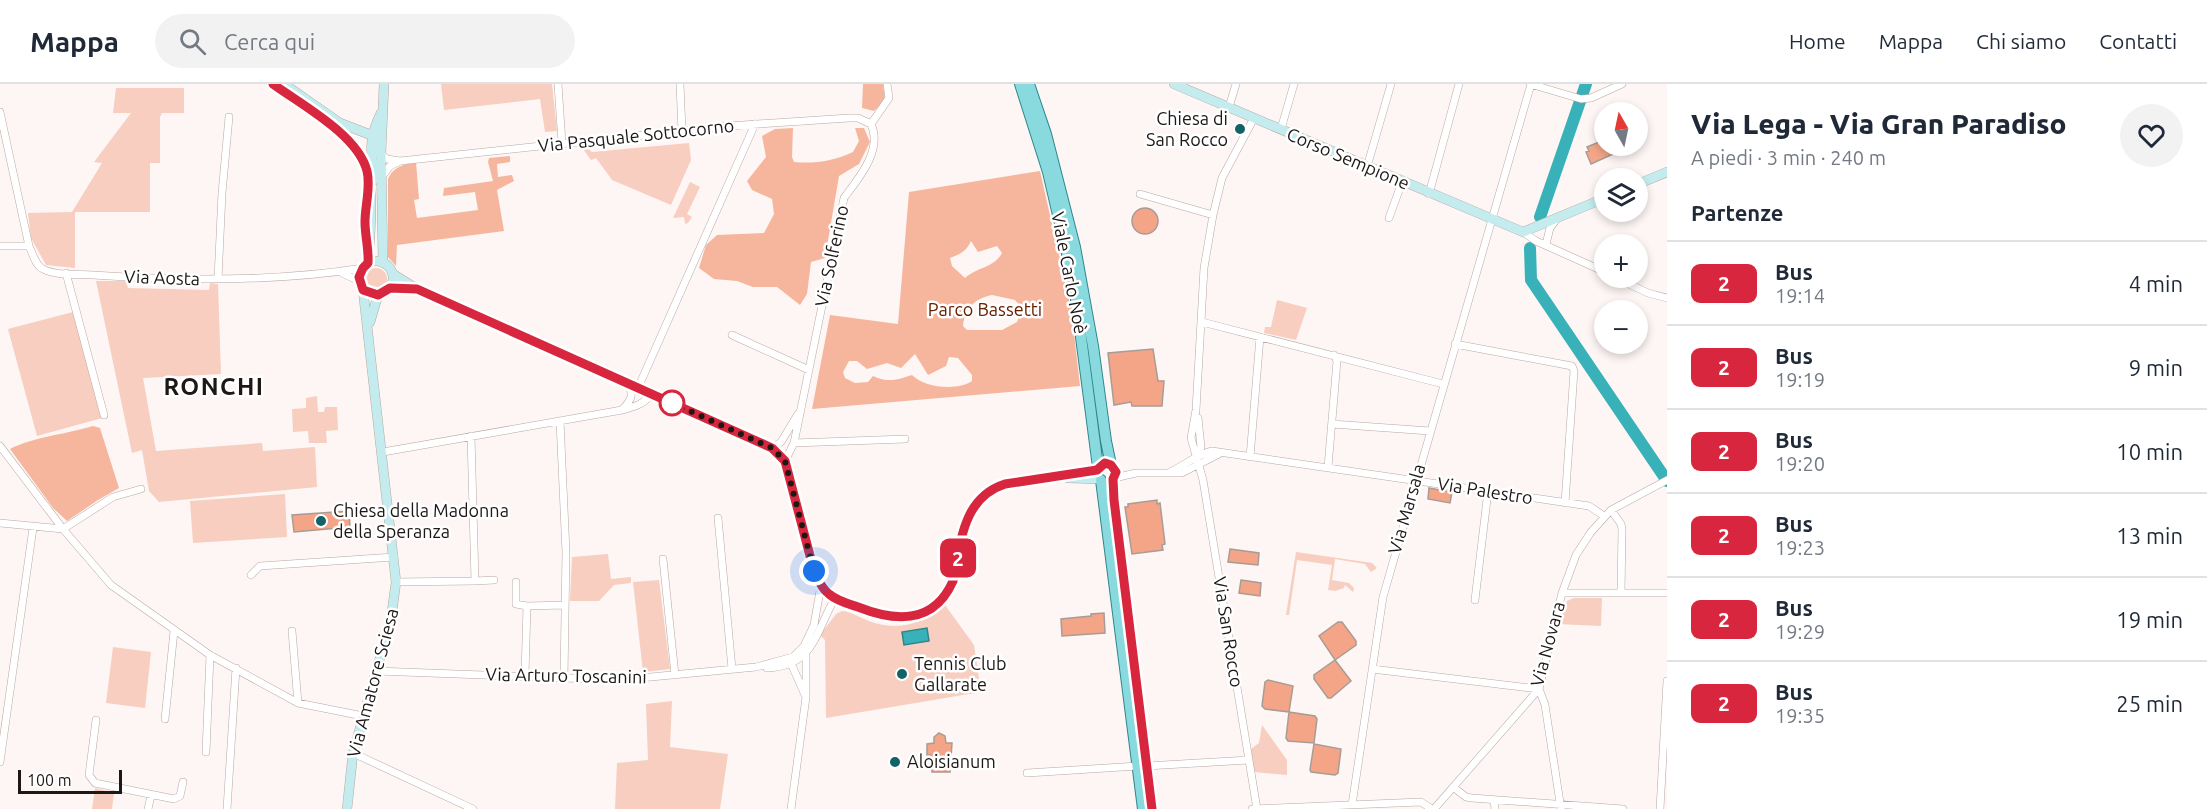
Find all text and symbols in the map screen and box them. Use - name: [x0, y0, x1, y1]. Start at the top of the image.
- search box: [155, 14, 575, 68]
- icon: search: [176, 25, 209, 58]
- text: Mappa: [30, 26, 119, 57]
- text: Cerca qui: [224, 29, 315, 54]
- text: Home: [1789, 29, 1846, 53]
- text: Mappa: [1879, 29, 1943, 53]
- text: Chi siamo: [1976, 29, 2066, 53]
- text: Contatti: [2099, 29, 2177, 53]
- north arrow: [1594, 102, 1648, 156]
- map controls: [1594, 102, 1648, 354]
- button: heart: [2120, 104, 2183, 167]
- place label: Chiesa di San Rocco: [1146, 108, 1228, 149]
- text: Via Lega - Via Gran Paradiso: [1691, 108, 2067, 139]
- street label: Via Pasquale Sottocorno: [537, 115, 735, 155]
- marker: Chiesa di San Rocco: [1233, 122, 1247, 136]
- street label: Corso Sempione: [1284, 123, 1413, 193]
- text: A piedi · 3 min · 240 m: [1691, 146, 1886, 169]
- button: layers: [1594, 168, 1648, 222]
- text: Partenze: [1691, 200, 1783, 225]
- street label: Via Solferino: [811, 203, 852, 308]
- street label: Viale Carlo Noè: [1048, 210, 1092, 336]
- button: +: [1594, 234, 1648, 288]
- text: Bus: [1775, 259, 1813, 284]
- street label: Via Aosta: [124, 266, 200, 288]
- text: 2: [1718, 271, 1730, 295]
- text: 4 min: [2129, 271, 2183, 296]
- text: 19:14: [1775, 284, 1825, 307]
- park label: Parco Bassetti: [928, 299, 1042, 319]
- button: −: [1594, 300, 1648, 354]
- text: Bus: [1775, 343, 1813, 368]
- text: 2: [1718, 355, 1730, 379]
- text: 9 min: [2129, 355, 2183, 380]
- text: 19:19: [1775, 368, 1825, 391]
- district label: RONCHI: [163, 373, 265, 400]
- unlabelled marker: [659, 390, 685, 416]
- text: Bus: [1775, 427, 1813, 452]
- text: 2: [1718, 439, 1730, 463]
- text: 10 min: [2116, 439, 2183, 464]
- text: 19:20: [1775, 452, 1825, 475]
- street label: Via Marsala: [1384, 461, 1428, 556]
- street label: Via Palestro: [1436, 473, 1534, 507]
- place label: Chiesa della Madonna della Speranza: [333, 500, 509, 541]
- text: Bus: [1775, 511, 1813, 536]
- marker: Chiesa della Madonna della Speranza: [314, 514, 328, 528]
- text: 2: [1718, 523, 1730, 547]
- text: 13 min: [2116, 523, 2183, 548]
- text: 19:23: [1775, 536, 1825, 559]
- line badge: 2: [938, 538, 978, 578]
- text: 2: [952, 546, 964, 570]
- your location: [799, 556, 829, 586]
- street label: Via San Rocco: [1210, 575, 1248, 689]
- text: Bus: [1775, 595, 1813, 620]
- street label: Via Novara: [1526, 599, 1568, 688]
- street label: Via Amatore Sciesa: [342, 606, 402, 760]
- text: 2: [1718, 607, 1730, 631]
- text: 19 min: [2116, 607, 2183, 632]
- text: 19:29: [1775, 620, 1825, 643]
- place label: Tennis Club Gallarate: [914, 653, 1007, 694]
- street label: Via Arturo Toscanini: [485, 664, 647, 686]
- marker: Tennis Club Gallarate: [895, 667, 909, 681]
- text: Bus: [1775, 679, 1813, 704]
- text: 2: [1718, 691, 1730, 715]
- text: 25 min: [2116, 691, 2183, 716]
- text: 19:35: [1775, 704, 1825, 727]
- place label: Aloisianum: [907, 751, 996, 771]
- marker: Aloisianum: [888, 755, 902, 769]
- scale bar: [18, 767, 122, 794]
- text: 100 m: [27, 771, 72, 789]

